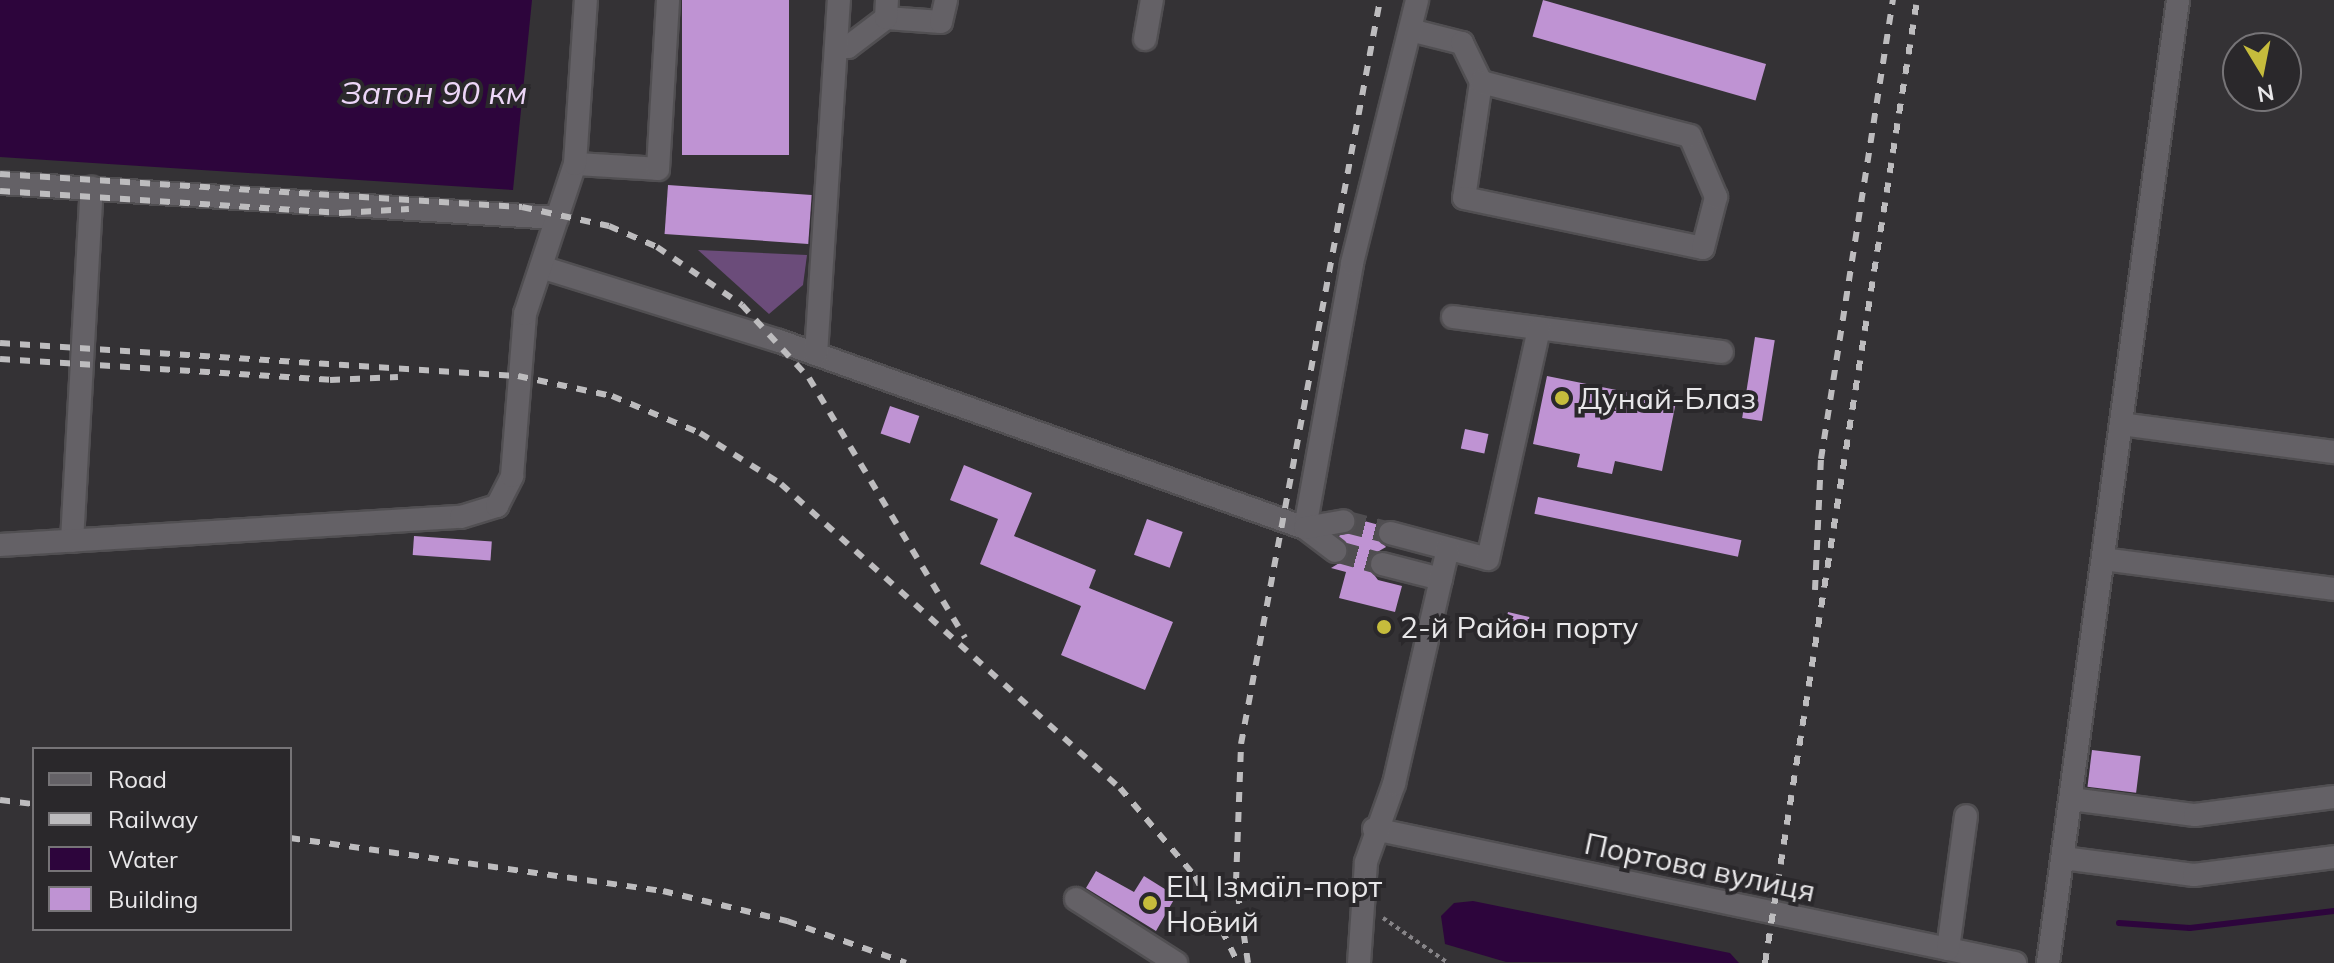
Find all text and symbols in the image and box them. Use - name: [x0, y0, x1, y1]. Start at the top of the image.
- north arrow: [2222, 32, 2302, 112]
- water label: Затон 90 км: [341, 73, 527, 111]
- text: N: [2255, 78, 2276, 109]
- place label: Дунай-Блаз: [1578, 380, 1756, 416]
- marker: Дунай-Блаз: [1553, 389, 1571, 407]
- place label: 2-й Район порту: [1400, 609, 1639, 645]
- marker: 2-й Район порту: [1375, 618, 1393, 636]
- legend: [32, 747, 292, 931]
- text: Road: [108, 764, 167, 794]
- text: Railway: [108, 804, 198, 834]
- street label: Портова вулиця: [1581, 825, 1819, 909]
- text: Water: [108, 844, 178, 874]
- place label: ЕЦ Ізмаїл-порт Новий: [1166, 868, 1382, 938]
- text: Building: [108, 884, 198, 914]
- marker: ЕЦ Ізмаїл-порт Новий: [1141, 894, 1159, 912]

